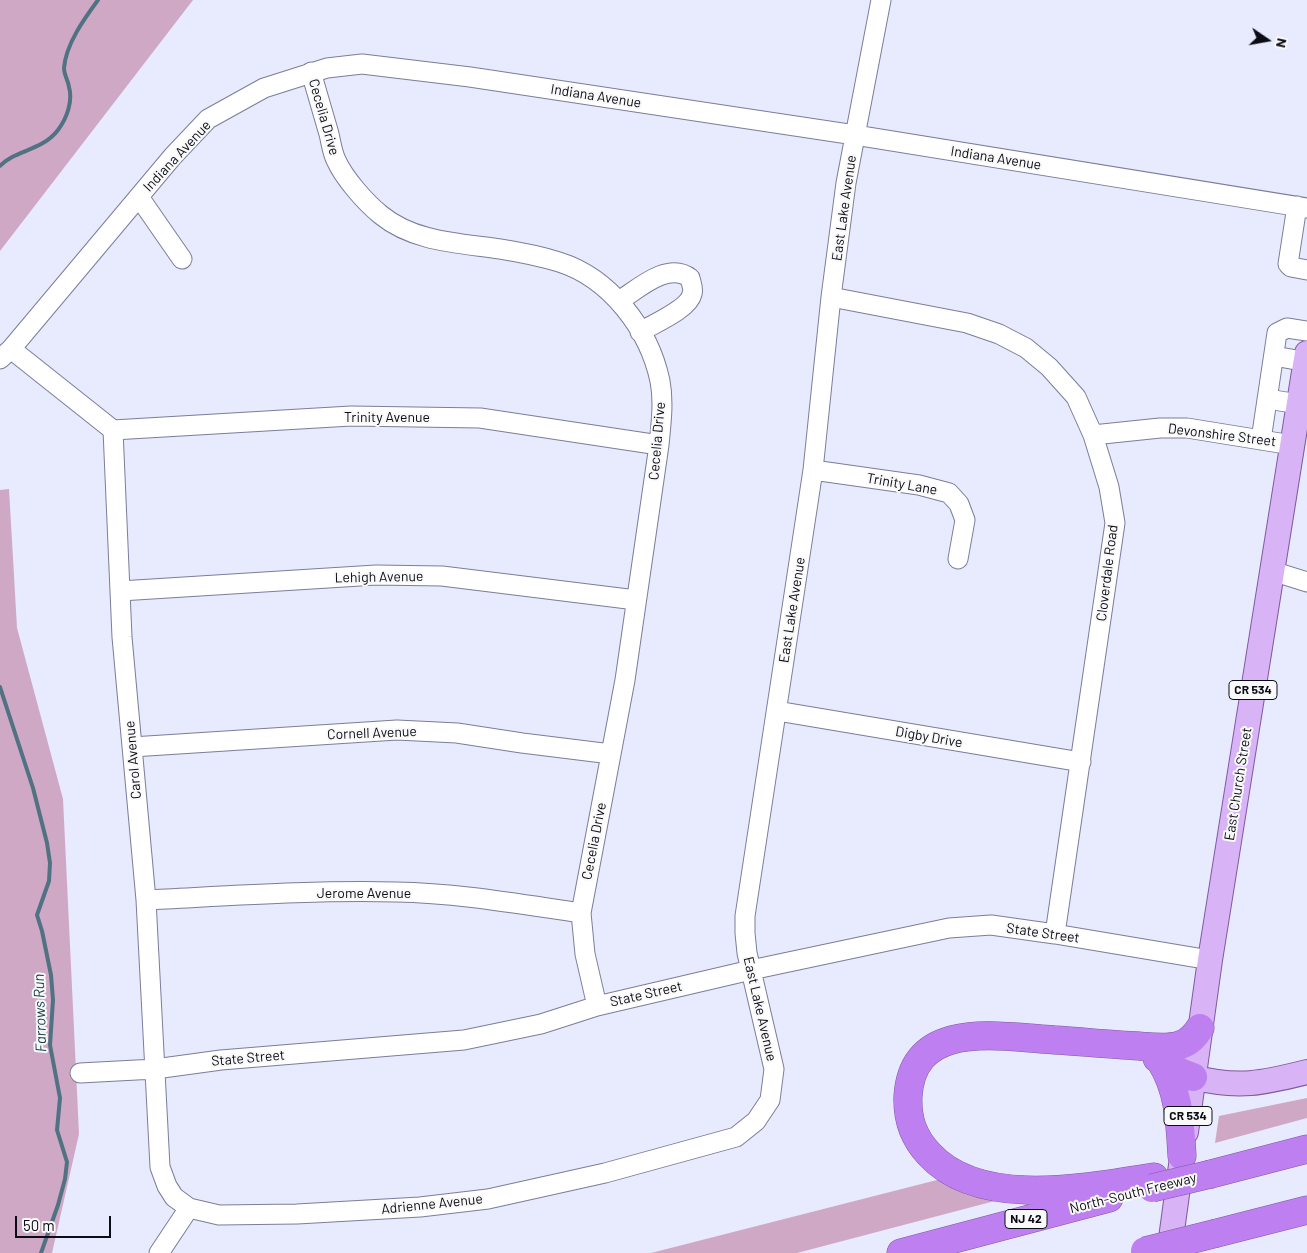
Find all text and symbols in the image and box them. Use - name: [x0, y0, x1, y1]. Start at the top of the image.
- north arrow: [1242, 15, 1292, 65]
- text: N: [1273, 37, 1291, 50]
- street label: Cecelia Drive: [305, 77, 343, 157]
- street label: Indiana Avenue: [550, 81, 642, 111]
- street label: Indiana Avenue: [140, 117, 214, 195]
- street label: Indiana Avenue: [950, 143, 1042, 173]
- street label: East Lake Avenue: [828, 154, 860, 262]
- street label: Cecelia Drive: [645, 401, 669, 481]
- street label: Trinity Avenue: [344, 409, 430, 425]
- street label: Devonshire Street: [1167, 420, 1277, 450]
- street label: Trinity Lane: [865, 470, 939, 498]
- street label: Cloverdale Road: [1093, 524, 1121, 622]
- street label: East Lake Avenue: [775, 556, 809, 664]
- street label: Lehigh Avenue: [334, 568, 424, 586]
- road number: CR 534: [1229, 680, 1277, 700]
- street label: Carol Avenue: [121, 720, 145, 800]
- street label: Cornell Avenue: [327, 723, 417, 743]
- street label: Digby Drive: [894, 723, 964, 751]
- street label: East Church Street: [1221, 726, 1255, 842]
- street label: Cecelia Drive: [578, 801, 610, 881]
- street label: Jerome Avenue: [317, 885, 411, 901]
- street label: State Street: [1005, 920, 1081, 946]
- street label: East Lake Avenue: [740, 955, 780, 1063]
- water label: Farrows Run: [30, 973, 50, 1053]
- street label: State Street: [608, 978, 684, 1010]
- street label: State Street: [211, 1046, 285, 1070]
- road number: CR 534: [1164, 1106, 1212, 1126]
- street label: North-South Freeway: [1068, 1169, 1198, 1217]
- street label: Adrienne Avenue: [380, 1190, 484, 1218]
- scale bar: [18, 1206, 114, 1238]
- road number: NJ 42: [1005, 1210, 1047, 1228]
- text: 50 m: [23, 1216, 55, 1234]

